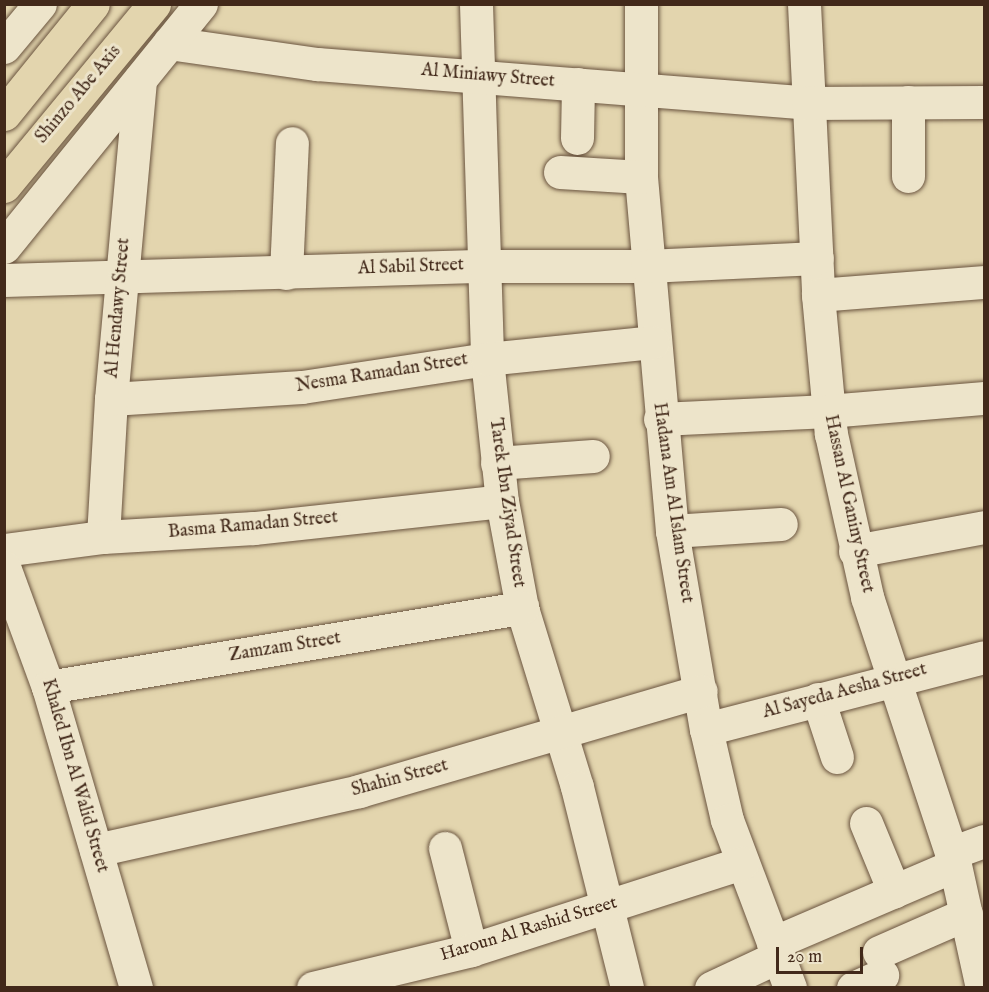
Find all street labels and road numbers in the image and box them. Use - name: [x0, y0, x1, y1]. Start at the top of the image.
- street label: Shinzo Abe Axis: [32, 42, 126, 148]
- street label: Al Miniawy Street: [420, 60, 556, 94]
- street label: Al Hendawy Street: [102, 237, 136, 379]
- street label: Al Sabil Street: [358, 255, 464, 281]
- street label: Nesma Ramadan Street: [294, 350, 470, 398]
- street label: Hadana Am Al Islam Street: [647, 401, 697, 605]
- street label: Hassan Al Ganiny Street: [819, 413, 877, 595]
- street label: Tarek Ibn Ziyad Street: [483, 417, 529, 589]
- street label: Basma Ramadan Street: [167, 508, 339, 544]
- street label: Zamzam Street: [228, 628, 342, 668]
- street label: Al Sayeda Aesha Street: [761, 660, 929, 724]
- street label: Khaled Ibn Al Walid Street: [36, 677, 112, 875]
- street label: Shahin Street: [349, 756, 451, 802]
- street label: Haroun Al Rashid Street: [438, 893, 620, 967]

